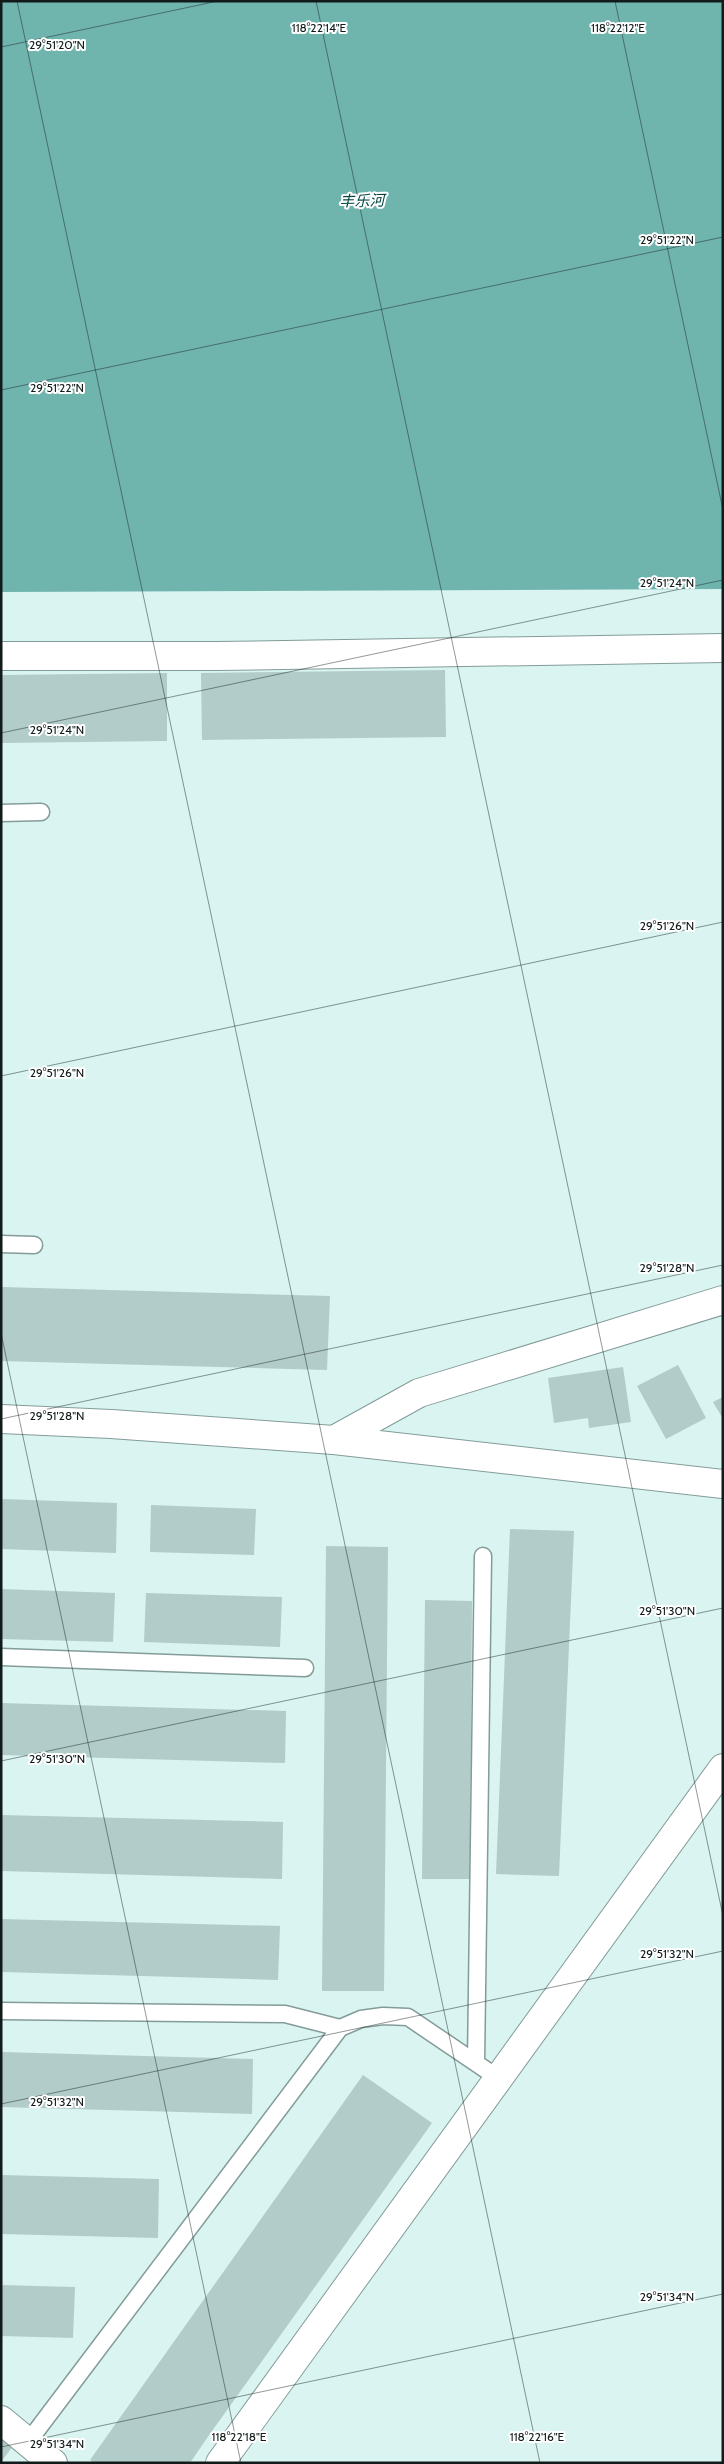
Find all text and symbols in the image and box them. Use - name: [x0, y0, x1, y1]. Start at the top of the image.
- text: 118°22'14"E: [292, 20, 347, 35]
- text: 118°22'12"E: [591, 20, 645, 35]
- text: 29°51'20"N: [29, 37, 85, 52]
- water label: 丰乐河: [339, 192, 388, 210]
- text: 29°51'22"N: [640, 232, 694, 247]
- text: 29°51'22"N: [30, 380, 84, 395]
- text: 29°51'24"N: [640, 575, 694, 590]
- text: 29°51'24"N: [30, 722, 84, 737]
- text: 29°51'26"N: [640, 918, 694, 933]
- text: 29°51'26"N: [30, 1065, 84, 1080]
- text: 29°51'28"N: [640, 1260, 694, 1275]
- text: 29°51'28"N: [30, 1408, 84, 1423]
- text: 29°51'30"N: [639, 1603, 695, 1618]
- text: 29°51'30"N: [29, 1751, 85, 1766]
- text: 29°51'32"N: [640, 1946, 694, 1961]
- text: 29°51'32"N: [30, 2094, 84, 2109]
- text: 29°51'34"N: [640, 2289, 694, 2304]
- text: 118°22'18"E: [212, 2429, 267, 2444]
- text: 118°22'16"E: [510, 2429, 565, 2444]
- text: 29°51'34"N: [30, 2436, 84, 2451]

